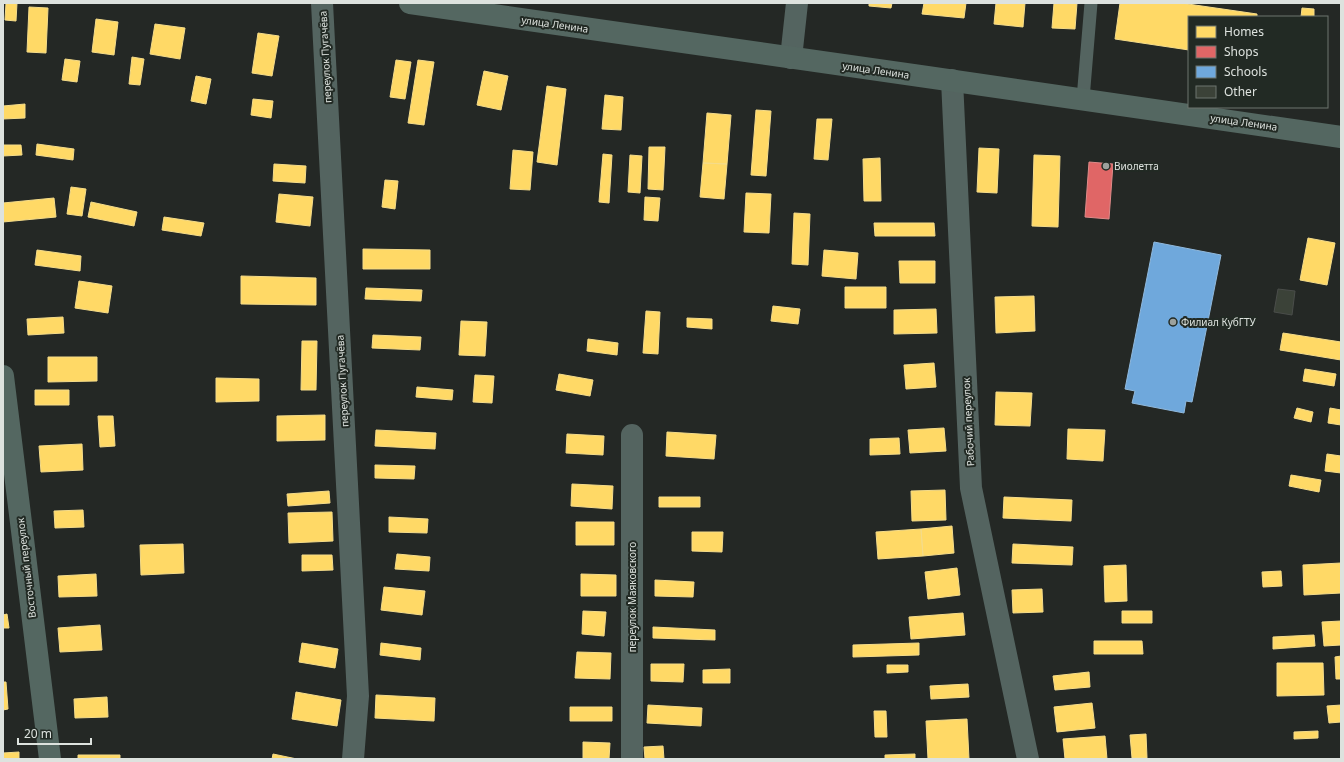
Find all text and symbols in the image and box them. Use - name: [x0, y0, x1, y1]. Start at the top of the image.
- street label: переулок Пугачёва: [316, 11, 334, 103]
- street label: улица Ленина: [521, 12, 589, 36]
- legend: [1188, 16, 1328, 108]
- text: Homes: [1224, 23, 1264, 40]
- text: Shops: [1224, 43, 1259, 60]
- street label: улица Ленина: [842, 58, 910, 82]
- text: Schools: [1224, 63, 1267, 80]
- text: Other: [1224, 83, 1257, 100]
- street label: улица Ленина: [1210, 110, 1278, 134]
- place label: Виолетта: [1114, 159, 1159, 173]
- marker: Виолетта: [1101, 161, 1111, 171]
- place label: Филиал КубГТУ: [1181, 315, 1257, 329]
- marker: Филиал КубГТУ: [1168, 317, 1178, 327]
- street label: переулок Пугачёва: [333, 335, 351, 427]
- street label: Рабочий переулок: [959, 377, 977, 467]
- street label: Восточный переулок: [13, 516, 39, 619]
- street label: переулок Маяковского: [625, 542, 639, 652]
- scale bar: [18, 720, 91, 746]
- text: 20 m: [24, 725, 52, 742]

